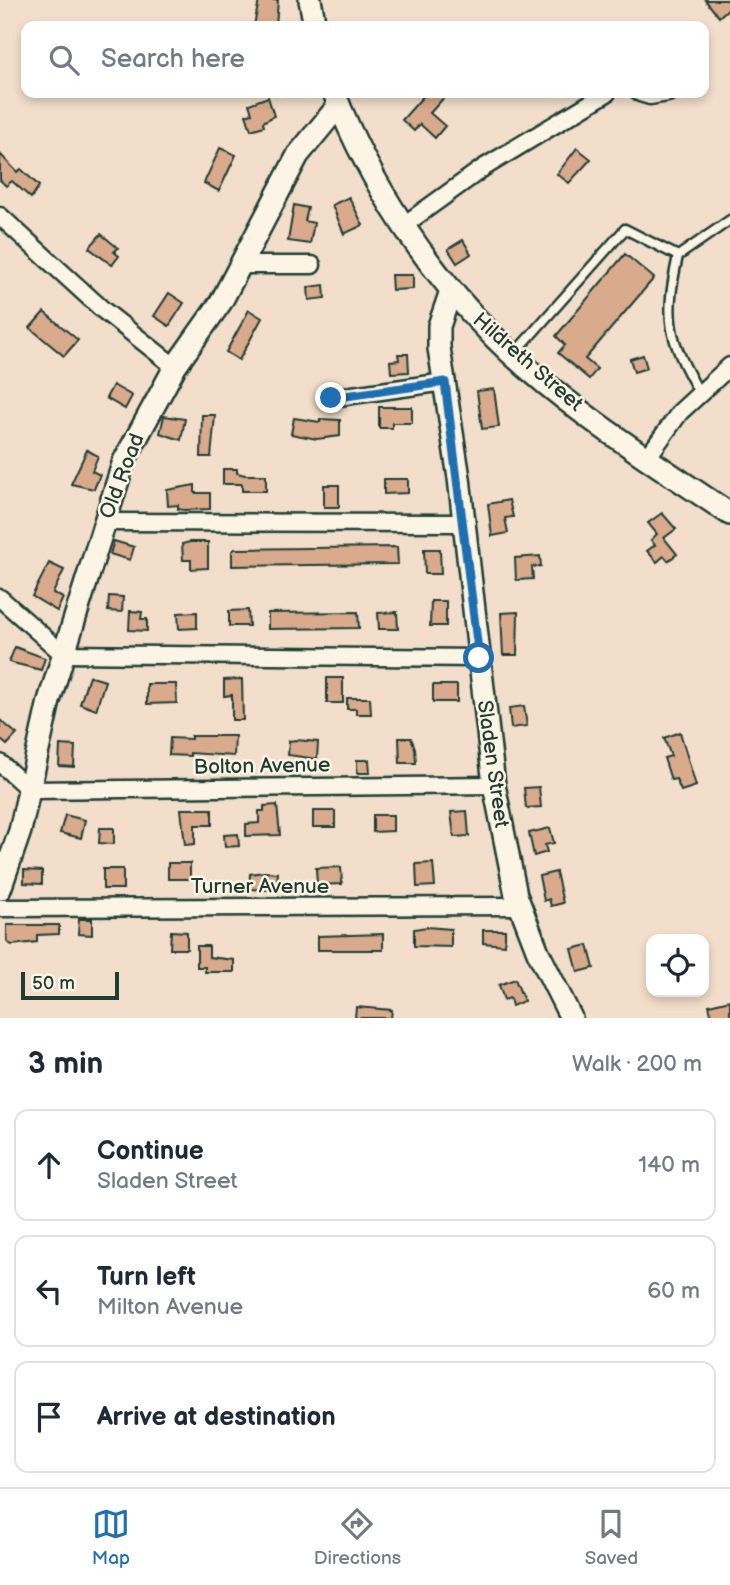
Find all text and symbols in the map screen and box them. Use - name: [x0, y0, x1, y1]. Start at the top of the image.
- search box: [21, 21, 709, 98]
- icon: search: [45, 41, 83, 79]
- text: Search here: [101, 44, 245, 75]
- street label: Hildreth Street: [468, 307, 588, 417]
- route end: [315, 382, 346, 413]
- street label: Old Road: [94, 430, 150, 522]
- route start: [463, 642, 494, 673]
- street label: Sladen Street: [472, 699, 514, 830]
- street label: Bolton Avenue: [193, 752, 331, 780]
- street label: Turner Avenue: [191, 874, 329, 899]
- map controls: [646, 934, 709, 997]
- button: locate: [646, 934, 709, 997]
- scale bar: [21, 969, 119, 1001]
- text: 50 m: [32, 972, 75, 995]
- text: 3 min: [28, 1046, 103, 1082]
- text: Walk · 200 m: [572, 1050, 702, 1078]
- text: Continue: [97, 1136, 204, 1167]
- icon: ahead: [30, 1146, 68, 1184]
- text: 140 m: [638, 1151, 700, 1179]
- text: Sladen Street: [97, 1167, 238, 1195]
- text: Turn left: [97, 1262, 196, 1293]
- icon: left: [30, 1272, 68, 1310]
- text: 60 m: [647, 1277, 700, 1305]
- text: Milton Avenue: [97, 1293, 243, 1321]
- icon: arrive: [30, 1398, 68, 1436]
- text: Arrive at destination: [97, 1402, 336, 1433]
- tab: Map: [92, 1505, 130, 1570]
- tab: Directions: [314, 1505, 401, 1570]
- tab: Saved: [585, 1505, 638, 1570]

